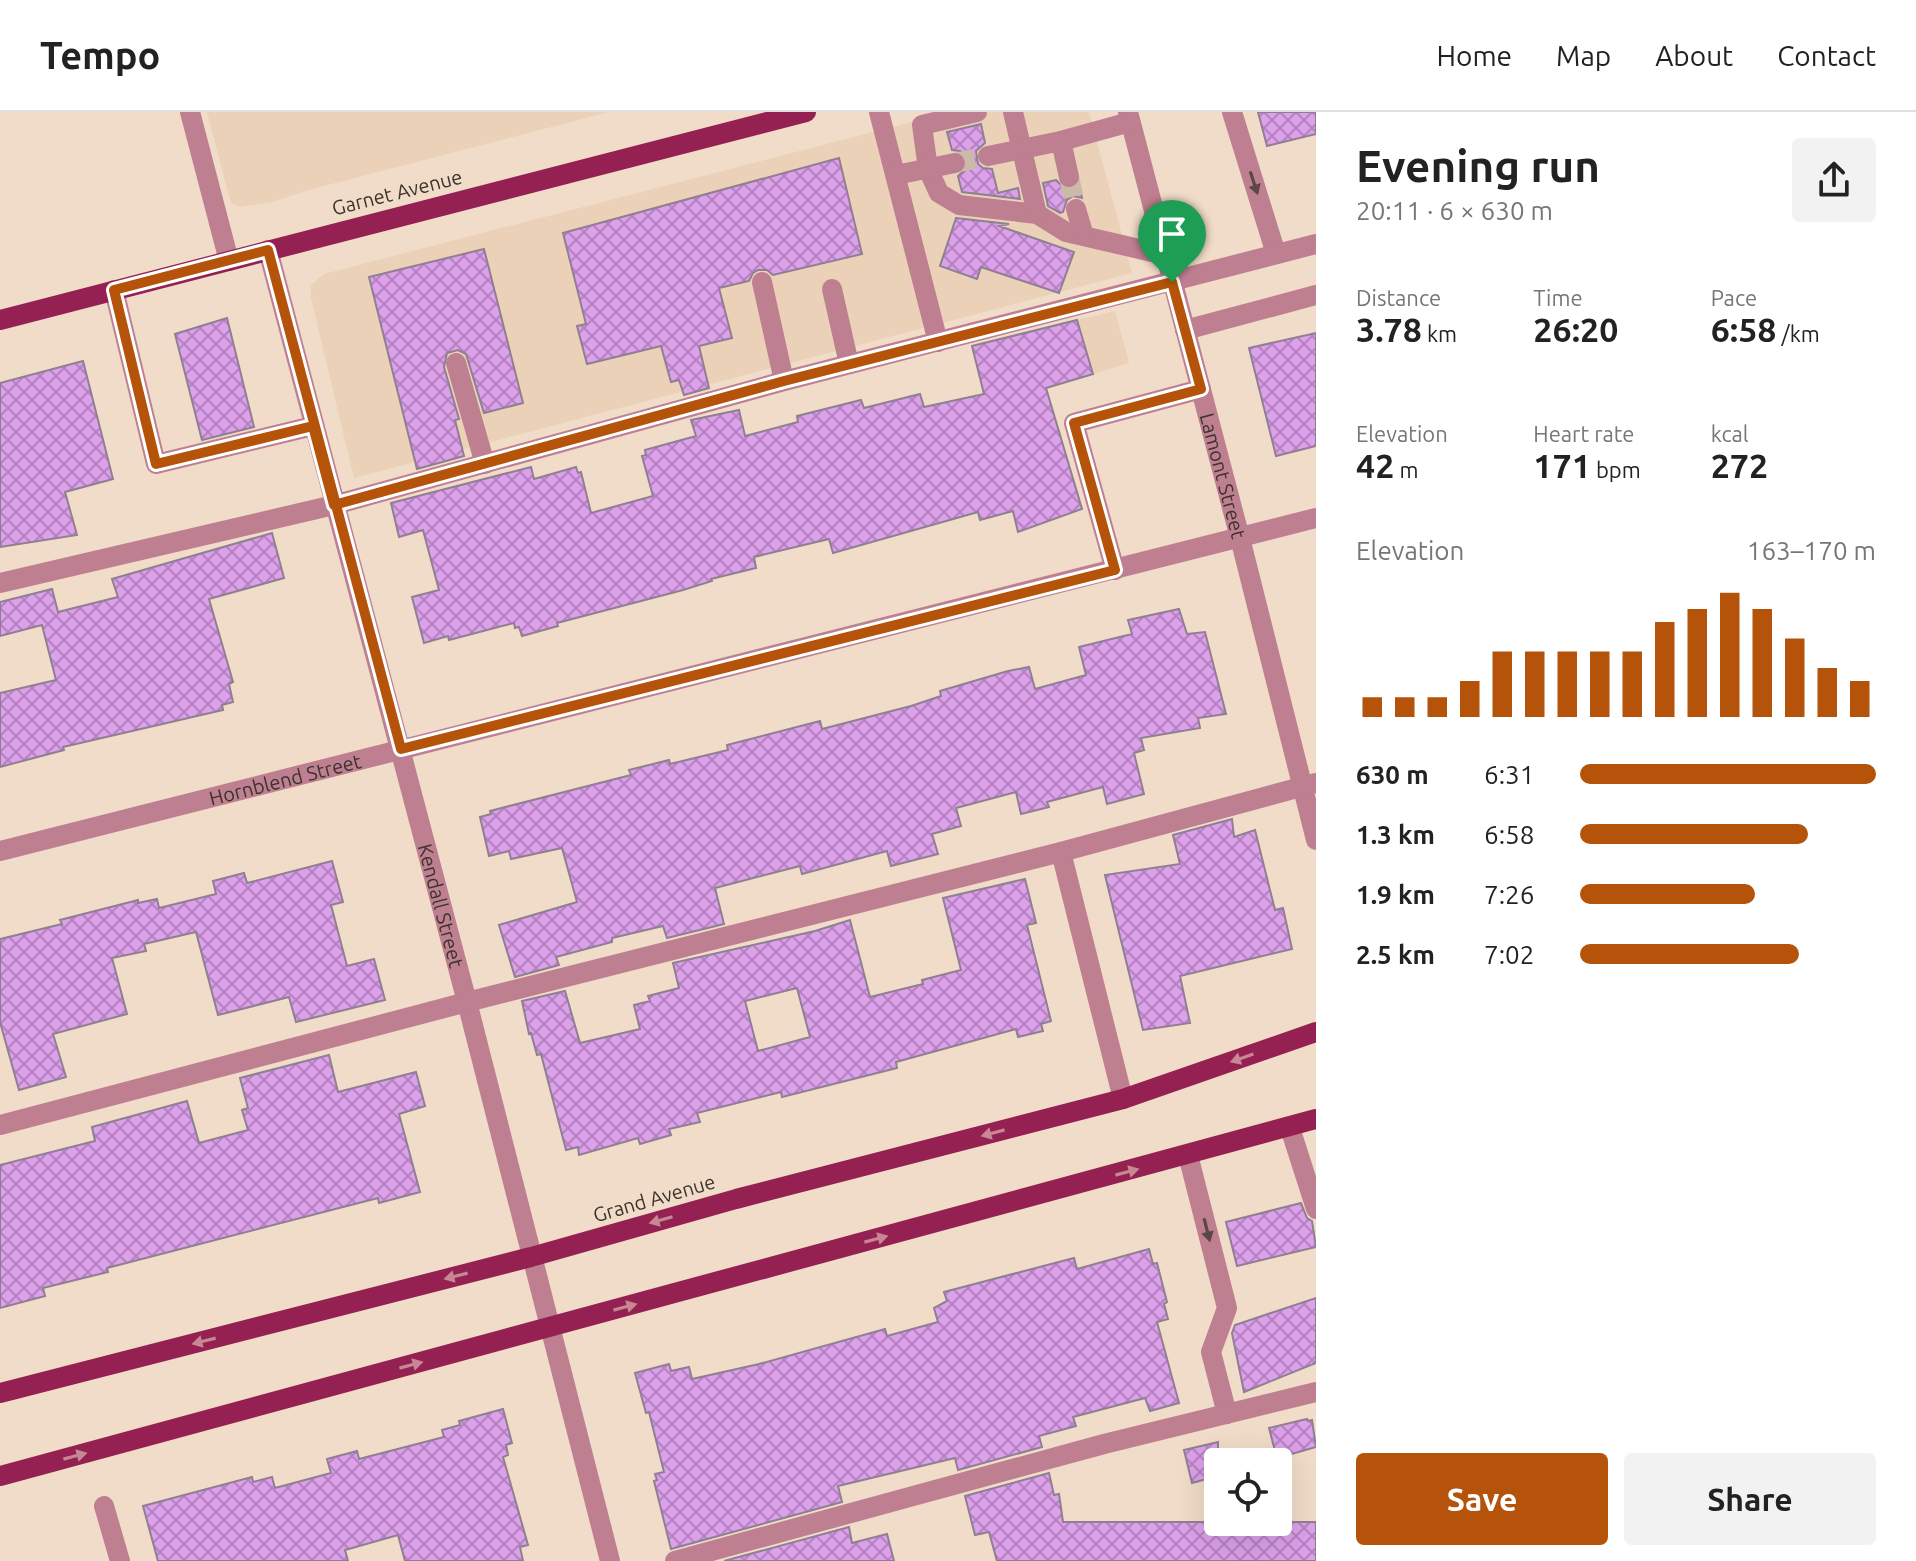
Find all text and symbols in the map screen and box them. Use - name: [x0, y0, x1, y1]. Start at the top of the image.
- text: Tempo: [40, 34, 161, 76]
- text: Home: [1437, 40, 1512, 71]
- text: Map: [1556, 40, 1611, 71]
- text: About: [1655, 40, 1733, 71]
- text: Contact: [1777, 40, 1876, 71]
- button: share: [1792, 138, 1876, 222]
- text: Evening run: [1356, 141, 1600, 190]
- street label: Garnet Avenue: [329, 165, 465, 219]
- one-way arrow: [1248, 172, 1261, 196]
- text: 20:11 · 6 × 630 m: [1356, 196, 1553, 225]
- pin: [1138, 200, 1206, 282]
- icon: arrive: [1150, 212, 1194, 256]
- text: Distance: [1356, 285, 1441, 310]
- text: Time: [1533, 285, 1583, 310]
- text: Pace: [1711, 285, 1757, 310]
- text: 3.78: [1356, 310, 1422, 348]
- text: 26:20: [1533, 310, 1618, 348]
- text: 6:58: [1711, 310, 1777, 348]
- text: km: [1422, 321, 1457, 346]
- text: /km: [1777, 321, 1820, 346]
- street label: Lamont Street: [1196, 410, 1251, 541]
- text: Elevation: [1356, 421, 1448, 446]
- text: Heart rate: [1533, 421, 1635, 446]
- text: kcal: [1711, 421, 1749, 446]
- text: 42: [1356, 446, 1394, 484]
- text: 171: [1533, 446, 1591, 484]
- text: 272: [1711, 446, 1768, 484]
- text: m: [1394, 457, 1418, 482]
- text: bpm: [1591, 457, 1641, 482]
- text: Elevation: [1356, 536, 1464, 565]
- text: 163–170 m: [1747, 536, 1876, 565]
- street label: Hornblend Street: [206, 749, 364, 809]
- text: 630 m: [1356, 760, 1429, 789]
- text: 6:31: [1484, 760, 1534, 789]
- text: 1.3 km: [1356, 820, 1435, 849]
- text: 6:58: [1484, 820, 1534, 849]
- street label: Kendall Street: [414, 841, 469, 970]
- text: 1.9 km: [1356, 880, 1435, 909]
- text: 7:26: [1484, 880, 1534, 909]
- text: 2.5 km: [1356, 940, 1435, 969]
- text: 7:02: [1484, 940, 1534, 969]
- one-way arrow: [1230, 1052, 1254, 1064]
- one-way arrow: [981, 1127, 1006, 1139]
- one-way arrow: [1115, 1165, 1140, 1177]
- street label: Grand Avenue: [590, 1170, 718, 1226]
- one-way arrow: [649, 1215, 674, 1227]
- one-way arrow: [1202, 1218, 1214, 1243]
- one-way arrow: [864, 1233, 889, 1245]
- one-way arrow: [443, 1271, 468, 1283]
- one-way arrow: [612, 1300, 637, 1312]
- one-way arrow: [191, 1335, 216, 1347]
- one-way arrow: [399, 1358, 424, 1370]
- map controls: [1204, 1448, 1292, 1536]
- button: locate: [1204, 1448, 1292, 1536]
- one-way arrow: [64, 1449, 88, 1462]
- button: Save: [1356, 1453, 1608, 1545]
- button: Share: [1624, 1453, 1876, 1545]

